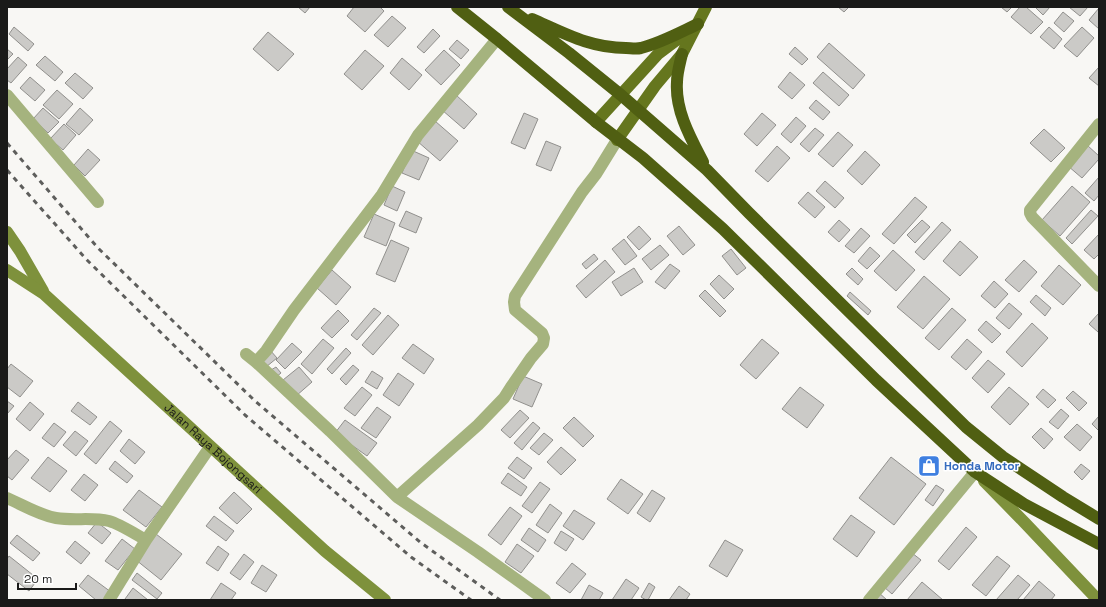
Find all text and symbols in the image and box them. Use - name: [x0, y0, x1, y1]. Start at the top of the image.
- street label: Jalan Raya Bojongsari: [161, 400, 265, 497]
- shop icon: Honda Motor: [916, 453, 942, 479]
- place label: Honda Motor: [944, 458, 1020, 474]
- scale bar: [18, 565, 76, 591]
- text: 20 m: [24, 571, 52, 587]

